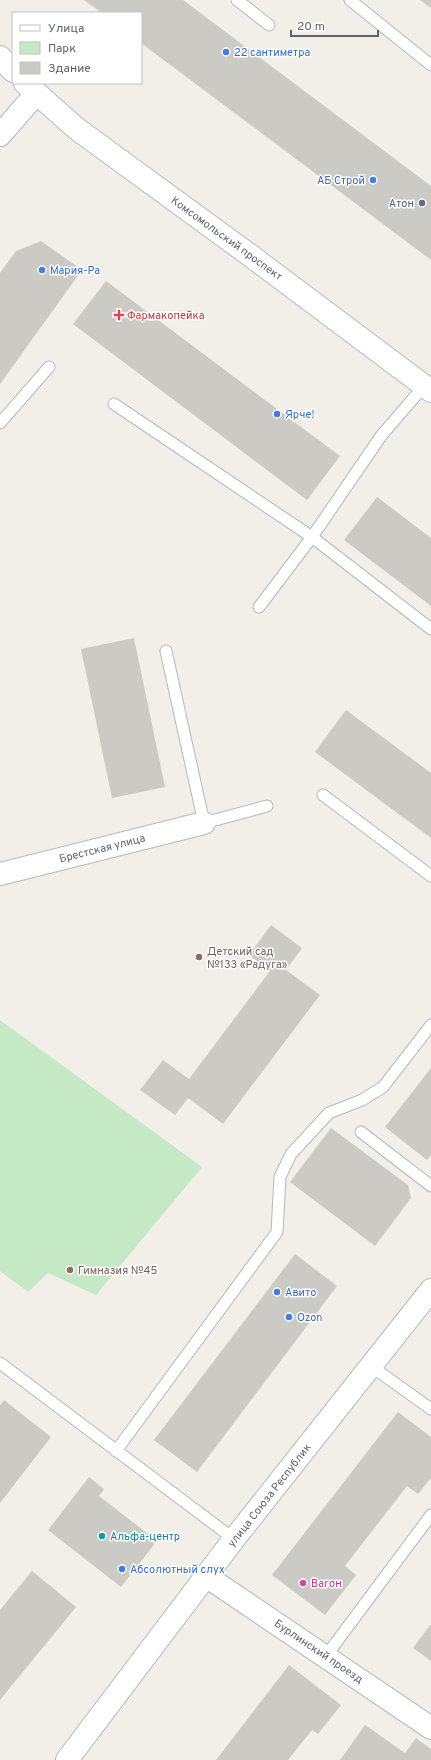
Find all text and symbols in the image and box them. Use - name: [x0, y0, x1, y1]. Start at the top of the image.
- legend: [12, 12, 142, 84]
- scale bar: [291, 12, 378, 38]
- text: 20 m: [297, 19, 325, 35]
- text: Улица: [48, 21, 84, 37]
- text: Парк: [48, 41, 76, 57]
- place label: 22 сантиметра: [234, 46, 310, 60]
- marker: 22 сантиметра: [221, 47, 231, 57]
- text: Здание: [48, 61, 91, 77]
- place label: АБ Строй: [317, 174, 365, 188]
- marker: АБ Строй: [368, 175, 378, 185]
- street label: Комсомольский проспект: [168, 194, 285, 284]
- place label: Атон: [389, 197, 414, 211]
- marker: Атон: [417, 198, 427, 208]
- place label: Мария-Ра: [50, 264, 100, 278]
- marker: Мария-Ра: [37, 265, 47, 275]
- place label: Фармакопейка: [127, 309, 205, 323]
- marker: Фармакопейка: [114, 310, 124, 320]
- place label: Ярче!: [285, 408, 314, 422]
- marker: Ярче!: [272, 409, 282, 419]
- street label: Брестская улица: [58, 831, 147, 866]
- place label: Детский сад №133 «Радуга»: [207, 945, 288, 972]
- marker: Детский сад №133 «Радуга»: [194, 952, 204, 962]
- place label: Гимназия №45: [78, 1264, 157, 1278]
- marker: Гимназия №45: [65, 1265, 75, 1275]
- place label: Авито: [285, 1286, 316, 1300]
- marker: Авито: [272, 1287, 282, 1297]
- place label: Ozon: [297, 1311, 323, 1325]
- marker: Ozon: [284, 1312, 294, 1322]
- street label: улица Союза Республик: [225, 1441, 315, 1550]
- place label: Альфа-центр: [110, 1530, 180, 1544]
- marker: Альфа-центр: [97, 1531, 107, 1541]
- place label: Абсолютный слух: [130, 1563, 225, 1577]
- marker: Абсолютный слух: [117, 1564, 127, 1574]
- place label: Вагон: [311, 1577, 342, 1591]
- marker: Вагон: [298, 1578, 308, 1588]
- street label: Бурлинский проезд: [271, 1617, 366, 1687]

